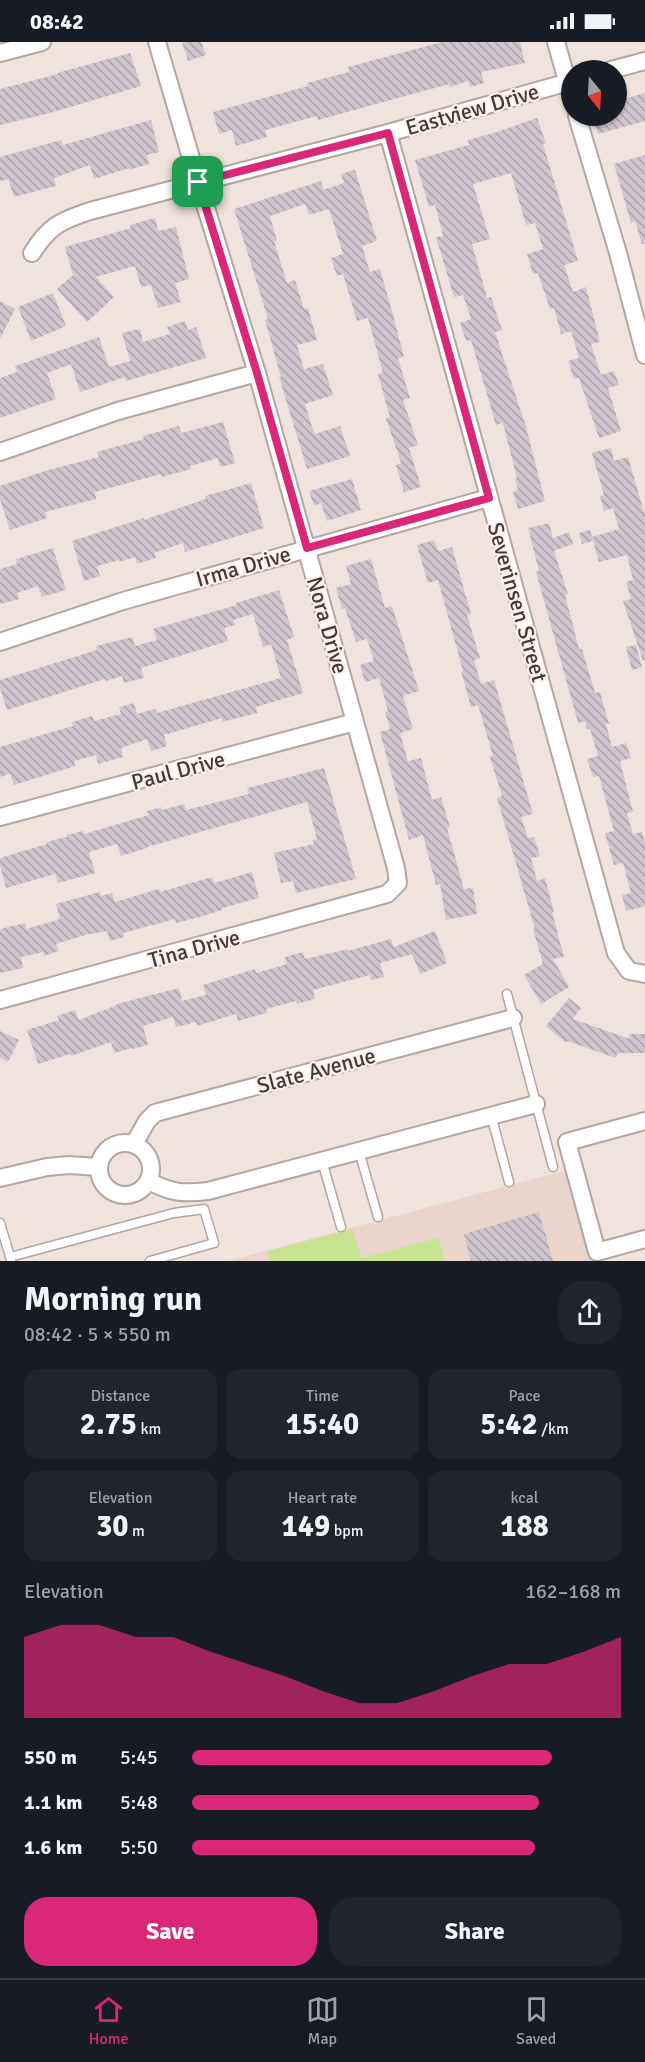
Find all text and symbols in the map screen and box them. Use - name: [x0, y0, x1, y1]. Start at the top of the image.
- text: 08:42: [30, 8, 84, 35]
- north arrow: [561, 60, 627, 126]
- map controls: [561, 60, 627, 126]
- street label: Eastview Drive: [402, 78, 542, 141]
- pin: [172, 156, 223, 207]
- icon: arrive: [181, 165, 214, 198]
- street label: Severinsen Street: [482, 519, 553, 685]
- street label: Irma Drive: [193, 540, 294, 593]
- street label: Nora Drive: [301, 574, 354, 677]
- street label: Paul Drive: [128, 745, 228, 796]
- street label: Tina Drive: [145, 923, 243, 974]
- street label: Slate Avenue: [254, 1042, 378, 1099]
- text: Morning run: [24, 1279, 202, 1320]
- button: share: [558, 1281, 621, 1344]
- text: 08:42 · 5 × 550 m: [24, 1322, 171, 1347]
- text: Distance: [91, 1386, 150, 1406]
- text: Time: [306, 1386, 339, 1406]
- text: Pace: [508, 1386, 541, 1406]
- text: 2.75: [80, 1406, 137, 1443]
- text: 15:40: [286, 1406, 359, 1443]
- text: 5:42: [480, 1406, 538, 1443]
- text: km: [137, 1419, 161, 1439]
- text: /km: [538, 1419, 569, 1439]
- text: Elevation: [89, 1488, 152, 1508]
- text: Heart rate: [288, 1488, 357, 1508]
- text: kcal: [510, 1488, 539, 1508]
- text: 30: [96, 1508, 129, 1545]
- text: 149: [282, 1508, 330, 1545]
- text: 188: [500, 1508, 549, 1545]
- text: m: [129, 1521, 145, 1541]
- text: bpm: [330, 1521, 363, 1541]
- text: Elevation: [24, 1579, 104, 1604]
- text: 162–168 m: [525, 1579, 621, 1604]
- text: 550 m: [24, 1745, 77, 1770]
- text: 5:45: [120, 1745, 158, 1770]
- text: 1.1 km: [24, 1790, 82, 1815]
- text: 5:48: [120, 1790, 158, 1815]
- text: 1.6 km: [24, 1835, 82, 1860]
- text: 5:50: [120, 1835, 158, 1860]
- button: Save: [24, 1897, 317, 1966]
- button: Share: [329, 1897, 621, 1966]
- tab: Home: [89, 1993, 129, 2049]
- tab: Map: [306, 1993, 339, 2049]
- tab: Saved: [516, 1993, 556, 2049]

